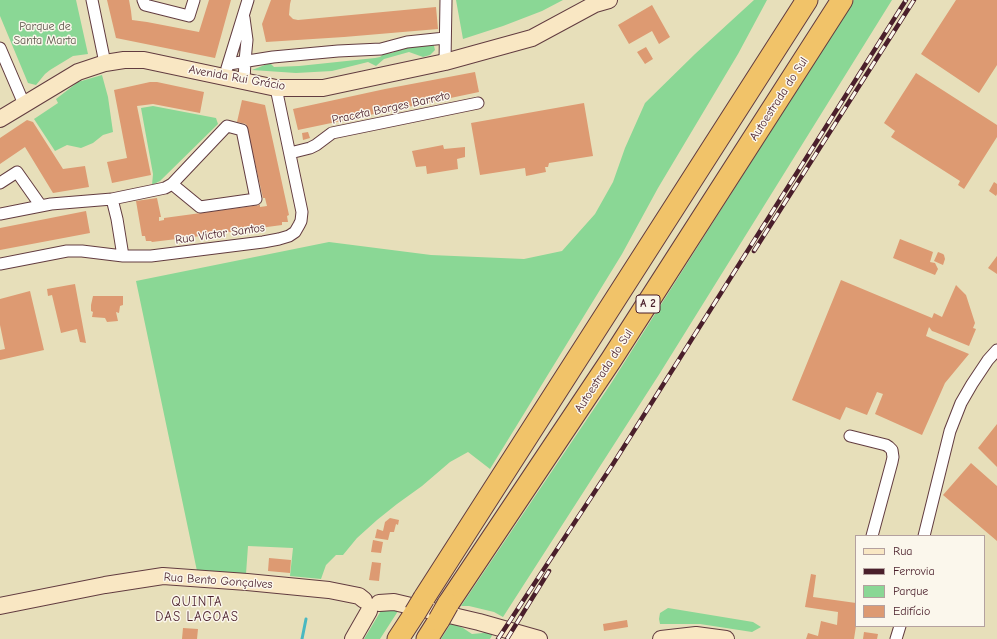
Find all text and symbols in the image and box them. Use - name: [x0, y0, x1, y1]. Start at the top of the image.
- park label: Parque de Santa Marta: [13, 20, 77, 48]
- street label: Autoestrada do Sul: [747, 55, 811, 143]
- street label: Avenida Rui Grácio: [188, 62, 286, 94]
- street label: Praceta Borges Barreto: [331, 88, 451, 128]
- street label: Rua Victor Santos: [174, 221, 266, 247]
- road number: A 2: [636, 295, 660, 313]
- street label: Autoestrada do Sul: [572, 327, 636, 415]
- legend: [855, 535, 985, 627]
- text: Rua: [893, 544, 912, 558]
- text: Ferrovia: [893, 564, 935, 578]
- street label: Rua Bento Gonçalves: [163, 570, 273, 592]
- text: Parque: [893, 584, 928, 598]
- district label: QUINTA DAS LAGOAS: [155, 594, 239, 625]
- text: Edifício: [893, 604, 930, 618]

